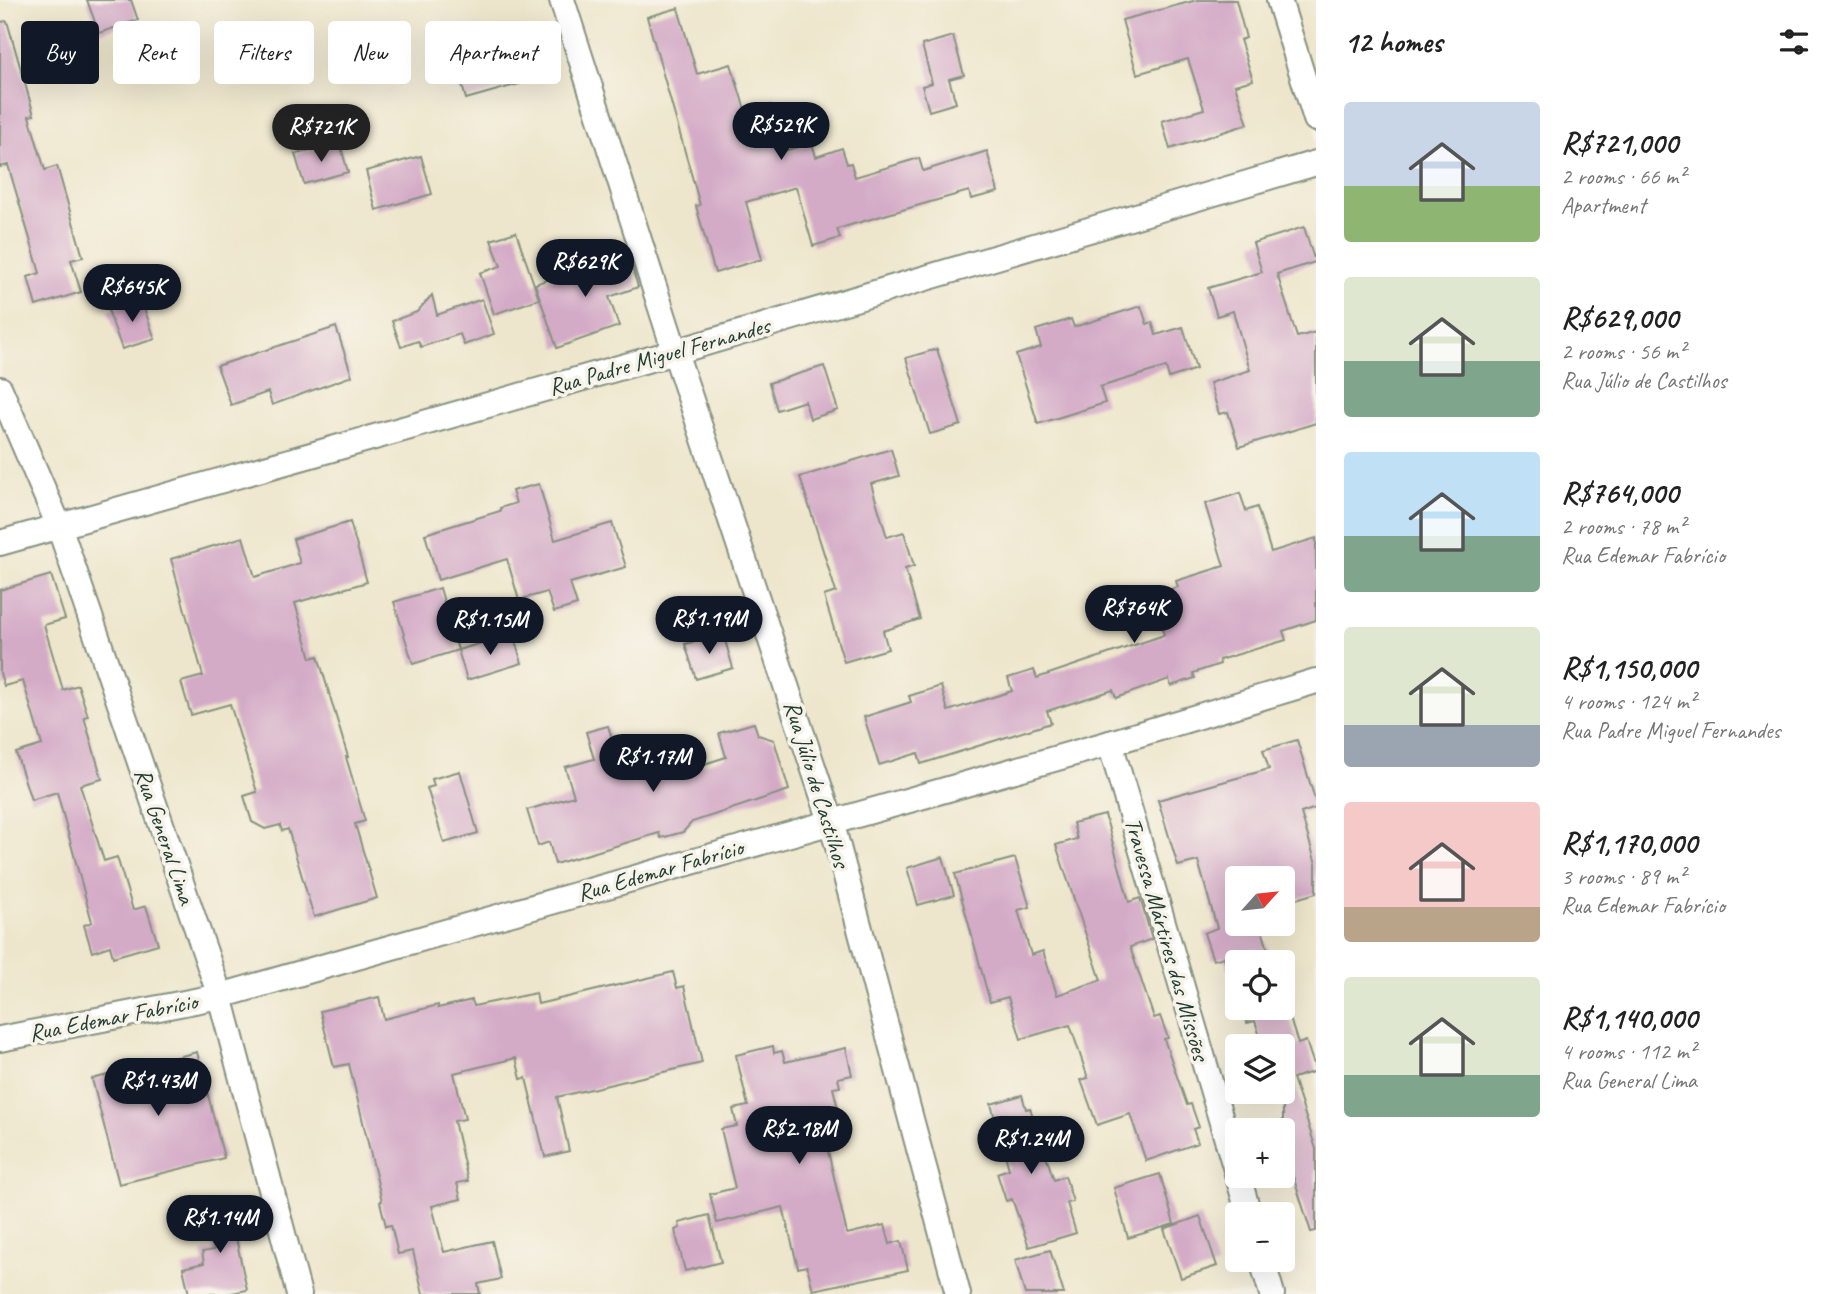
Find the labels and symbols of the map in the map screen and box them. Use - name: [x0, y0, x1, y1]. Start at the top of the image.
- pin: R$529K: [724, 102, 838, 162]
- pin: R$721K: [264, 104, 378, 164]
- pin: R$629K: [528, 240, 642, 299]
- pin: R$645K: [75, 264, 189, 324]
- street label: Rua Padre Miguel Fernandes: [545, 310, 775, 402]
- pin: R$764K: [1077, 586, 1191, 645]
- pin: R$1.19M: [644, 596, 774, 656]
- pin: R$1.15M: [425, 598, 555, 657]
- street label: Rua Júlio de Castilhos: [777, 697, 857, 874]
- pin: R$1.17M: [588, 734, 718, 794]
- street label: Rua General Lima: [128, 764, 203, 909]
- street label: Travessa Mártires das Missões: [1118, 814, 1217, 1067]
- street label: Rua Edemar Fabrício: [574, 831, 749, 908]
- north arrow: [1225, 866, 1295, 936]
- street label: Rua Edemar Fabrício: [26, 985, 202, 1048]
- pin: R$1.43M: [93, 1058, 223, 1118]
- pin: R$2.18M: [734, 1106, 864, 1166]
- pin: R$1.24M: [966, 1116, 1096, 1176]
- pin: R$1.14M: [155, 1196, 285, 1255]

